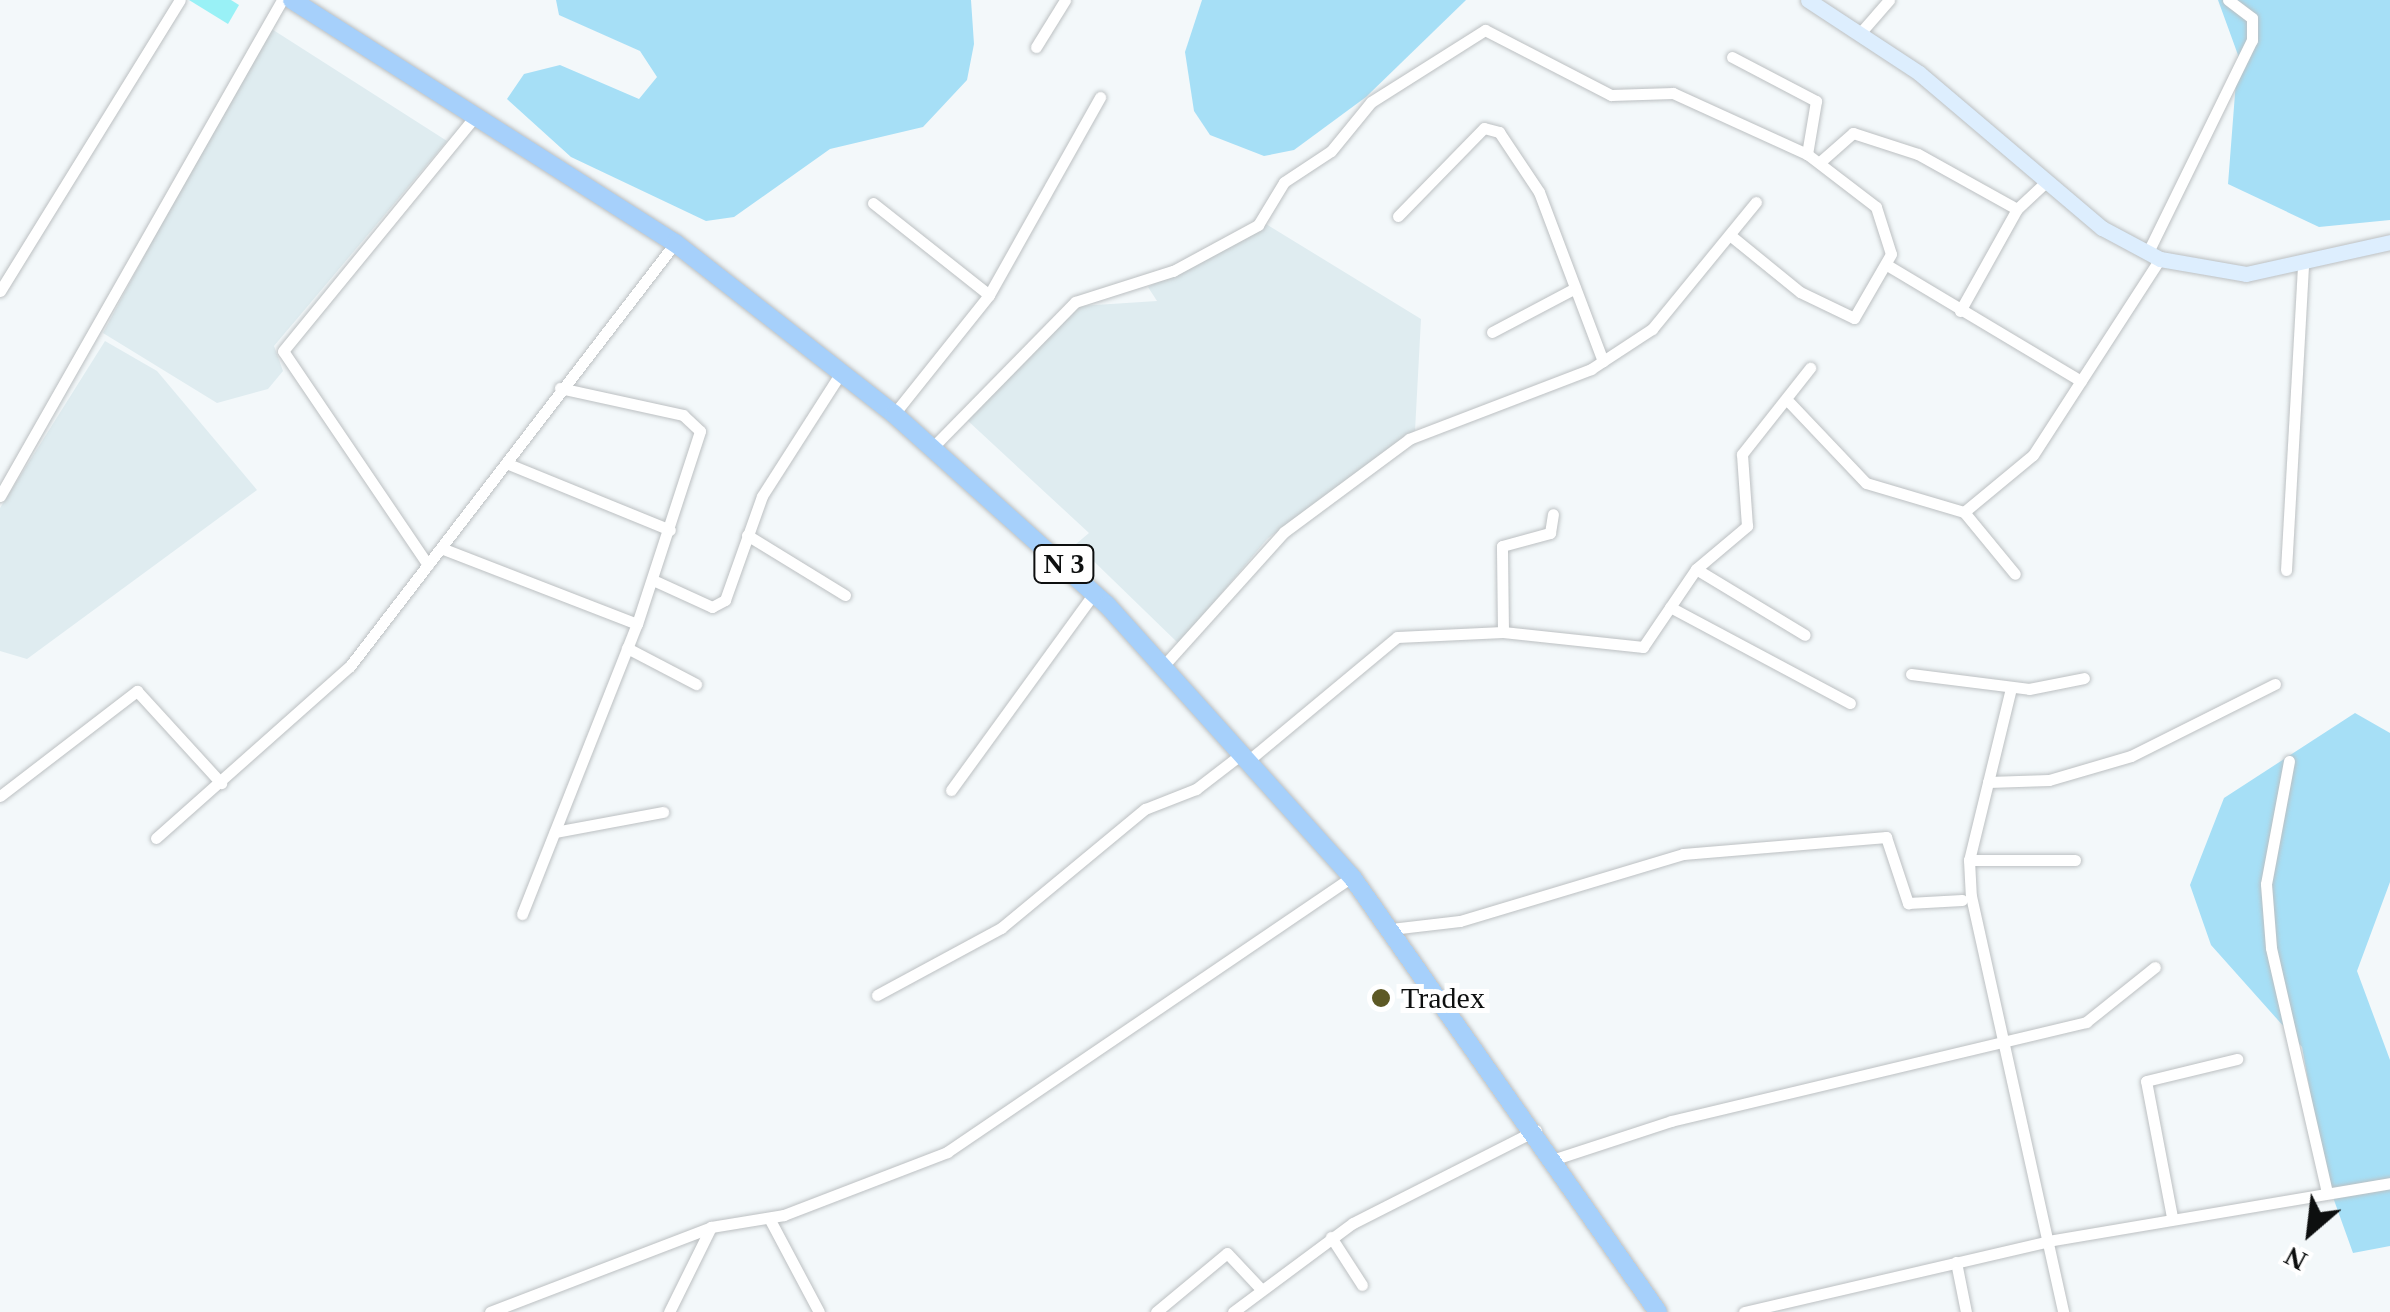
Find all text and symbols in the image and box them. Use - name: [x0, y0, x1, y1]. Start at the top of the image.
- road number: N 3: [1032, 541, 1096, 587]
- place label: Tradex: [1401, 980, 1485, 1016]
- marker: Tradex: [1370, 987, 1392, 1009]
- north arrow: [2260, 1182, 2360, 1282]
- text: N: [2279, 1240, 2312, 1277]

